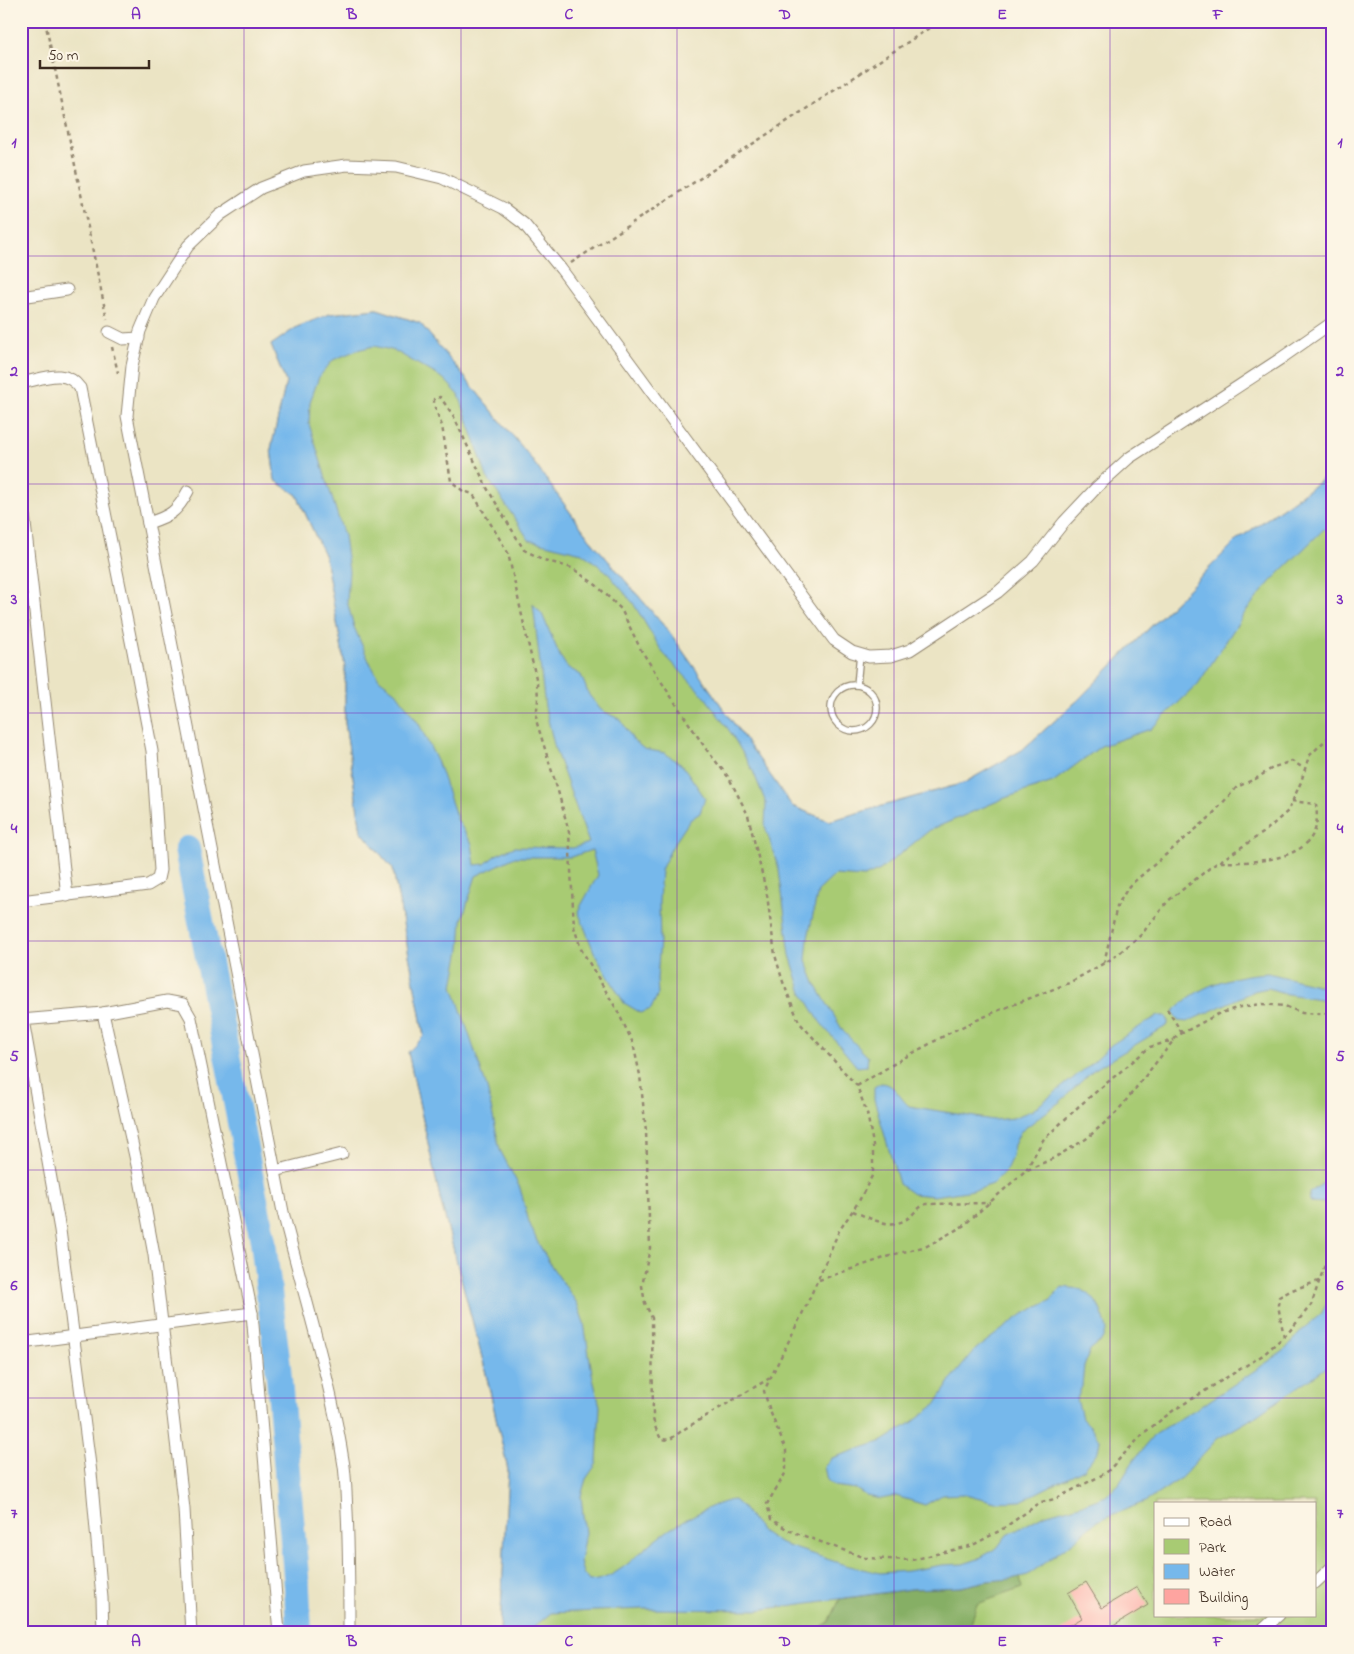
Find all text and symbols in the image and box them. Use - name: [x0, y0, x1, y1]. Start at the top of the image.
- text: A: [131, 3, 141, 27]
- text: B: [346, 3, 358, 27]
- text: C: [565, 3, 574, 27]
- text: D: [778, 3, 791, 27]
- text: E: [997, 3, 1007, 27]
- text: F: [1212, 3, 1224, 27]
- scale bar: [40, 38, 149, 70]
- text: 50 m: [48, 45, 79, 67]
- text: 1: [11, 131, 17, 155]
- text: 1: [1337, 131, 1343, 155]
- text: 2: [9, 360, 18, 384]
- text: 2: [1335, 360, 1344, 384]
- text: 3: [10, 588, 18, 612]
- text: 3: [1336, 588, 1344, 612]
- text: 4: [10, 817, 18, 841]
- text: 4: [1336, 817, 1344, 841]
- text: 5: [9, 1045, 19, 1069]
- text: 5: [1335, 1045, 1345, 1069]
- text: 6: [9, 1274, 18, 1298]
- text: 6: [1335, 1274, 1344, 1298]
- text: 7: [11, 1502, 18, 1526]
- legend: [1154, 1502, 1316, 1616]
- text: 7: [1337, 1502, 1344, 1526]
- text: Road: [1199, 1511, 1232, 1533]
- text: Park: [1199, 1537, 1227, 1559]
- text: Water: [1199, 1561, 1235, 1583]
- text: Building: [1198, 1587, 1248, 1610]
- text: A: [131, 1630, 141, 1654]
- text: B: [346, 1630, 358, 1654]
- text: C: [565, 1630, 574, 1654]
- text: D: [778, 1630, 791, 1654]
- text: E: [997, 1630, 1007, 1654]
- text: F: [1212, 1630, 1224, 1654]

